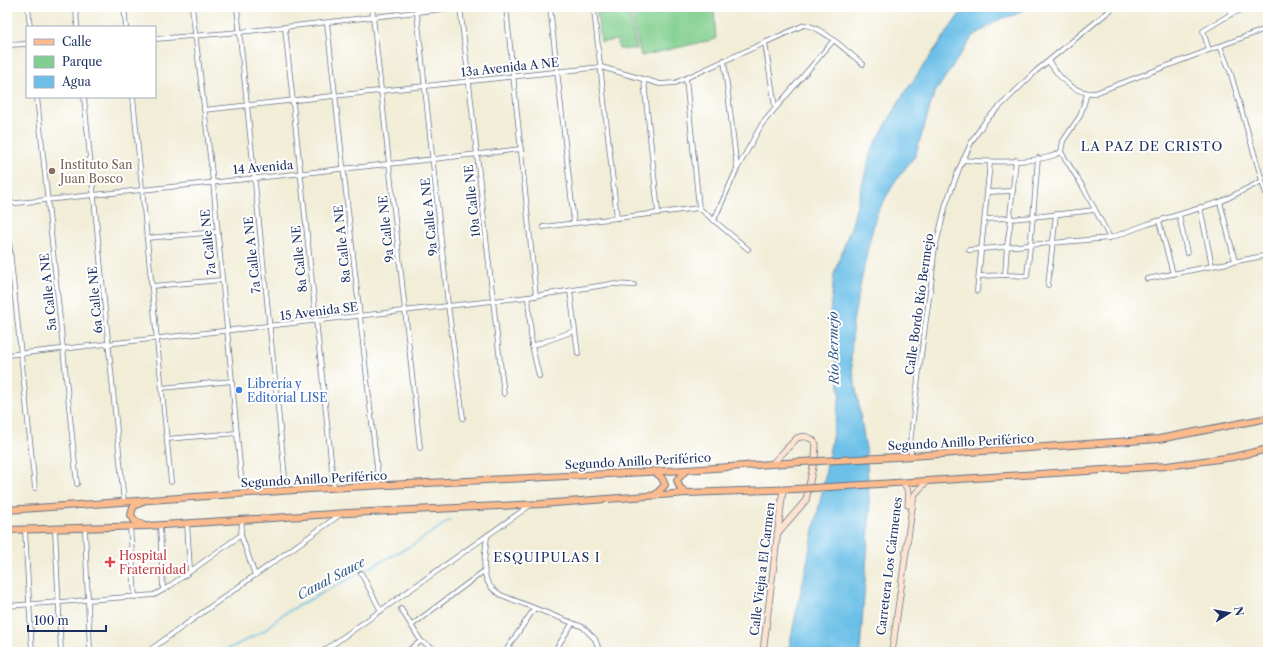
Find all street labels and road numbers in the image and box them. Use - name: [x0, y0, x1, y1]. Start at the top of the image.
- street label: 13a Avenida A NE: [460, 54, 560, 80]
- street label: 14 Avenida: [232, 157, 294, 177]
- street label: 10a Calle NE: [461, 164, 483, 238]
- street label: 9a Calle A NE: [417, 177, 441, 257]
- street label: 9a Calle NE: [375, 195, 397, 263]
- street label: 8a Calle A NE: [330, 204, 354, 284]
- street label: 7a Calle NE: [197, 208, 219, 276]
- street label: 7a Calle A NE: [241, 216, 263, 294]
- street label: 8a Calle NE: [288, 225, 310, 293]
- street label: Calle Bordo Río Bermejo: [902, 232, 936, 376]
- street label: 5a Calle A NE: [36, 252, 60, 332]
- street label: 6a Calle NE: [85, 266, 105, 334]
- street label: 15 Avenida SE: [279, 299, 359, 323]
- street label: Segundo Anillo Periférico: [887, 431, 1035, 453]
- street label: Segundo Anillo Periférico: [564, 450, 712, 472]
- street label: Segundo Anillo Periférico: [240, 468, 388, 490]
- street label: Carretera Los Cármenes: [873, 496, 905, 636]
- street label: Calle Vieja a El Carmen: [746, 501, 778, 637]

